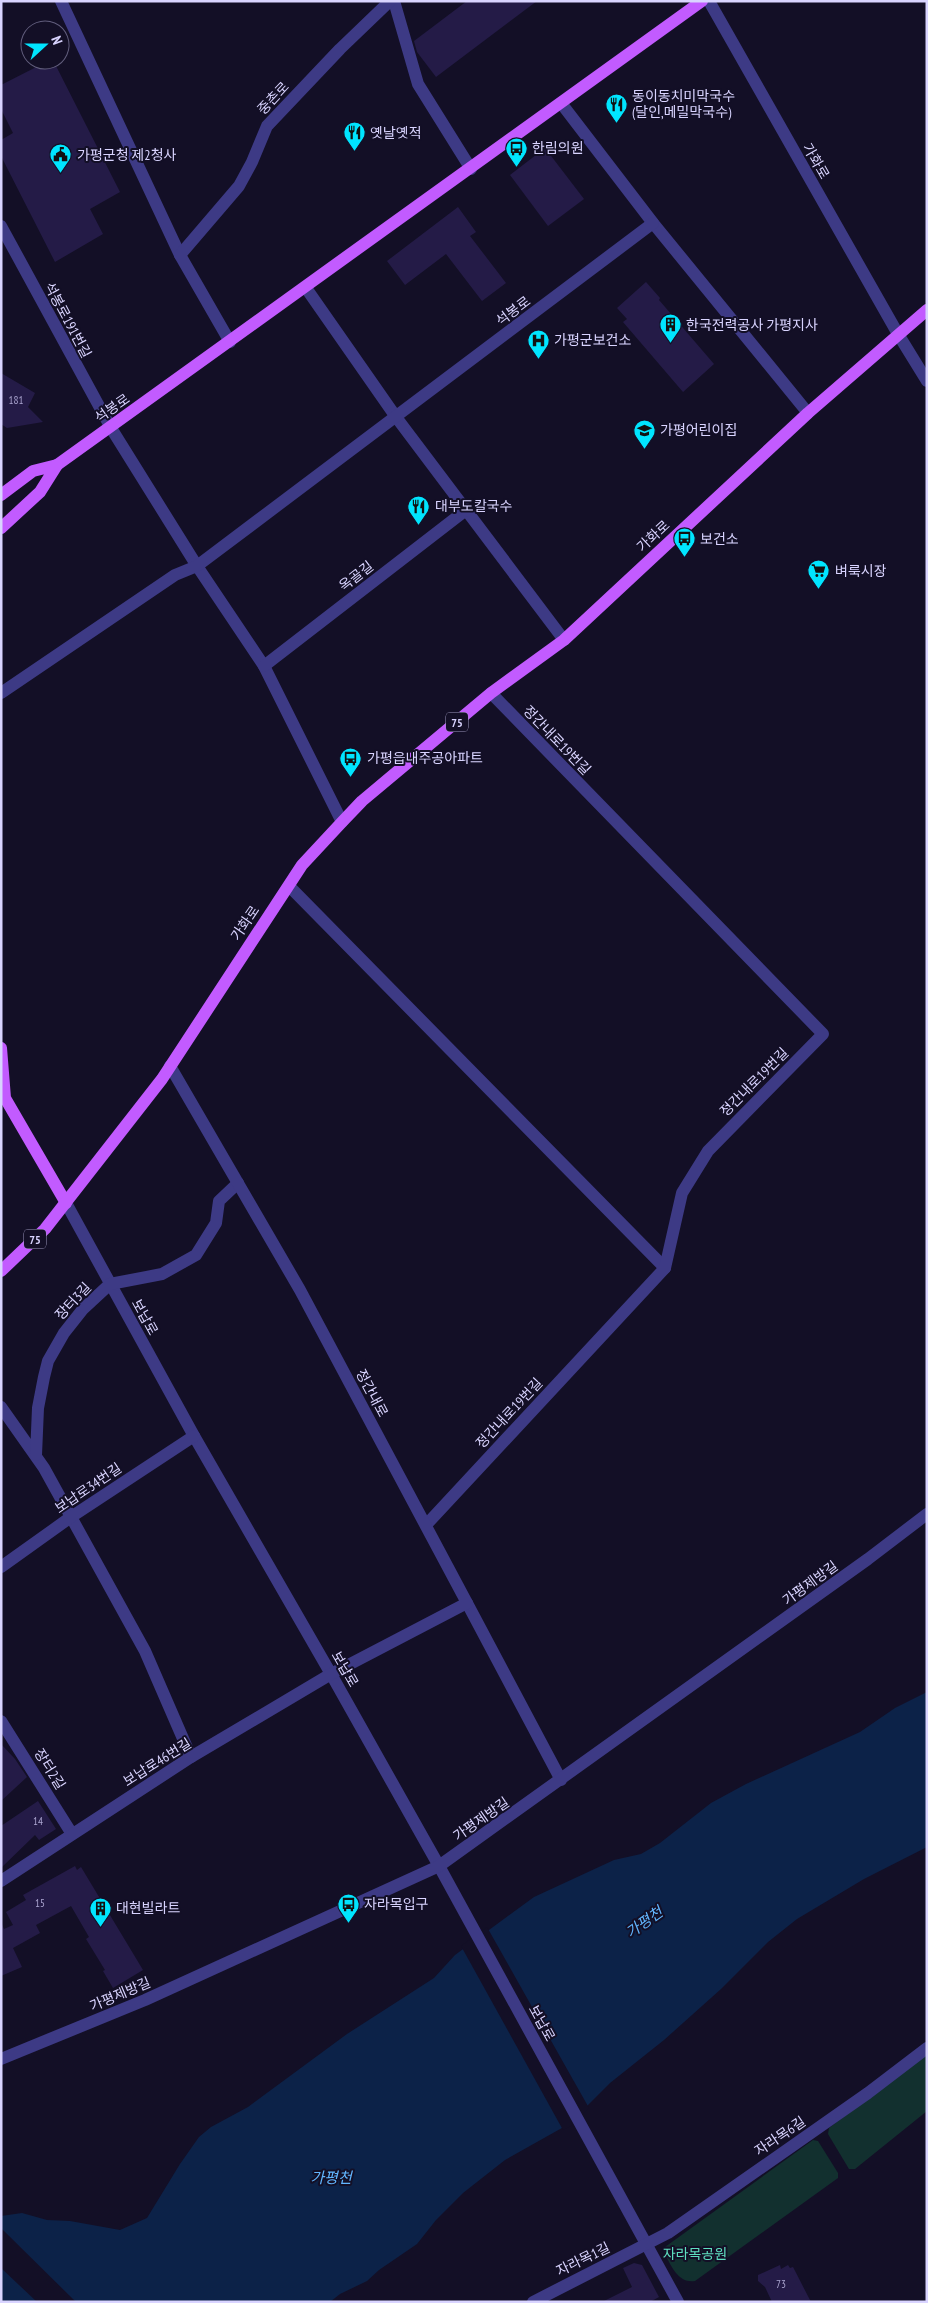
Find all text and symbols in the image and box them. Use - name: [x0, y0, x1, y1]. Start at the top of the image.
- north arrow: [20, 20, 70, 70]
- text: N: [47, 34, 67, 47]
- street label: 중촌로: [253, 78, 293, 118]
- place label: 동이동치미막국수 (달인,메밀막국수): [632, 87, 735, 121]
- restaurant icon: 동이동치미막국수 (달인,메밀막국수): [604, 92, 628, 123]
- restaurant icon: 옛날옛적: [342, 121, 366, 152]
- place label: 옛날옛적: [370, 124, 422, 142]
- bus stop icon: 한림의원: [504, 136, 528, 167]
- place label: 한림의원: [532, 139, 584, 157]
- street label: 가화로: [799, 140, 834, 182]
- public building icon: 가평군청 제2청사: [49, 143, 73, 174]
- place label: 가평군청 제2청사: [77, 146, 177, 164]
- street label: 석봉로191번길: [40, 279, 96, 361]
- street label: 석봉로: [492, 292, 534, 330]
- building icon: 한국전력공사 가평지사: [658, 313, 682, 344]
- place label: 한국전력공사 가평지사: [686, 316, 818, 334]
- hospital icon: 가평군보건소: [526, 328, 550, 359]
- place label: 가평군보건소: [554, 331, 631, 349]
- street label: 석봉로: [91, 389, 133, 426]
- house number: 181: [9, 393, 23, 407]
- school or university icon: 가평어린이집: [632, 418, 656, 449]
- place label: 가평어린이집: [660, 421, 737, 439]
- restaurant icon: 대부도칼국수: [407, 494, 431, 525]
- place label: 대부도칼국수: [435, 497, 512, 515]
- street label: 가화로: [633, 516, 673, 556]
- bus stop icon: 보건소: [672, 527, 696, 558]
- place label: 보건소: [700, 530, 739, 548]
- street label: 옥골길: [335, 557, 377, 595]
- supermarket icon: 벼룩시장: [807, 559, 831, 590]
- place label: 벼룩시장: [835, 562, 887, 580]
- street label: 정간내로19번길: [519, 701, 595, 779]
- road number: 75: [446, 712, 468, 732]
- bus stop icon: 가평읍내주공아파트: [339, 746, 363, 777]
- place label: 가평읍내주공아파트: [367, 749, 483, 767]
- street label: 가화로: [227, 902, 263, 944]
- street label: 정간내로19번길: [716, 1044, 792, 1120]
- road number: 75: [24, 1230, 46, 1248]
- street label: 장터3길: [51, 1278, 95, 1324]
- street label: 보납로: [128, 1296, 162, 1338]
- street label: 정간내로: [352, 1366, 392, 1420]
- street label: 정간내로19번길: [472, 1374, 546, 1452]
- street label: 보납로34번길: [51, 1459, 125, 1517]
- street label: 가평제방길: [779, 1557, 841, 1609]
- street label: 보납로: [328, 1648, 363, 1690]
- street label: 보납로46번길: [120, 1734, 194, 1790]
- street label: 장터2길: [30, 1745, 70, 1793]
- street label: 가평제방길: [449, 1793, 513, 1845]
- house number: 14: [33, 1814, 43, 1828]
- bus stop icon: 자라목입구: [336, 1892, 360, 1923]
- place label: 자라목입구: [364, 1895, 429, 1913]
- house number: 15: [35, 1896, 45, 1910]
- building icon: 대현빌라트: [88, 1896, 112, 1927]
- place label: 대현빌라트: [116, 1899, 181, 1917]
- water label: 가평천: [622, 1901, 668, 1942]
- street label: 가평제방길: [87, 1973, 153, 2015]
- street label: 보납로: [525, 2002, 559, 2044]
- street label: 자라목6길: [751, 2112, 809, 2160]
- water label: 가평천: [310, 2168, 354, 2187]
- street label: 자라목1길: [553, 2238, 613, 2280]
- park label: 자라목공원: [663, 2245, 727, 2263]
- house number: 73: [776, 2277, 786, 2291]

